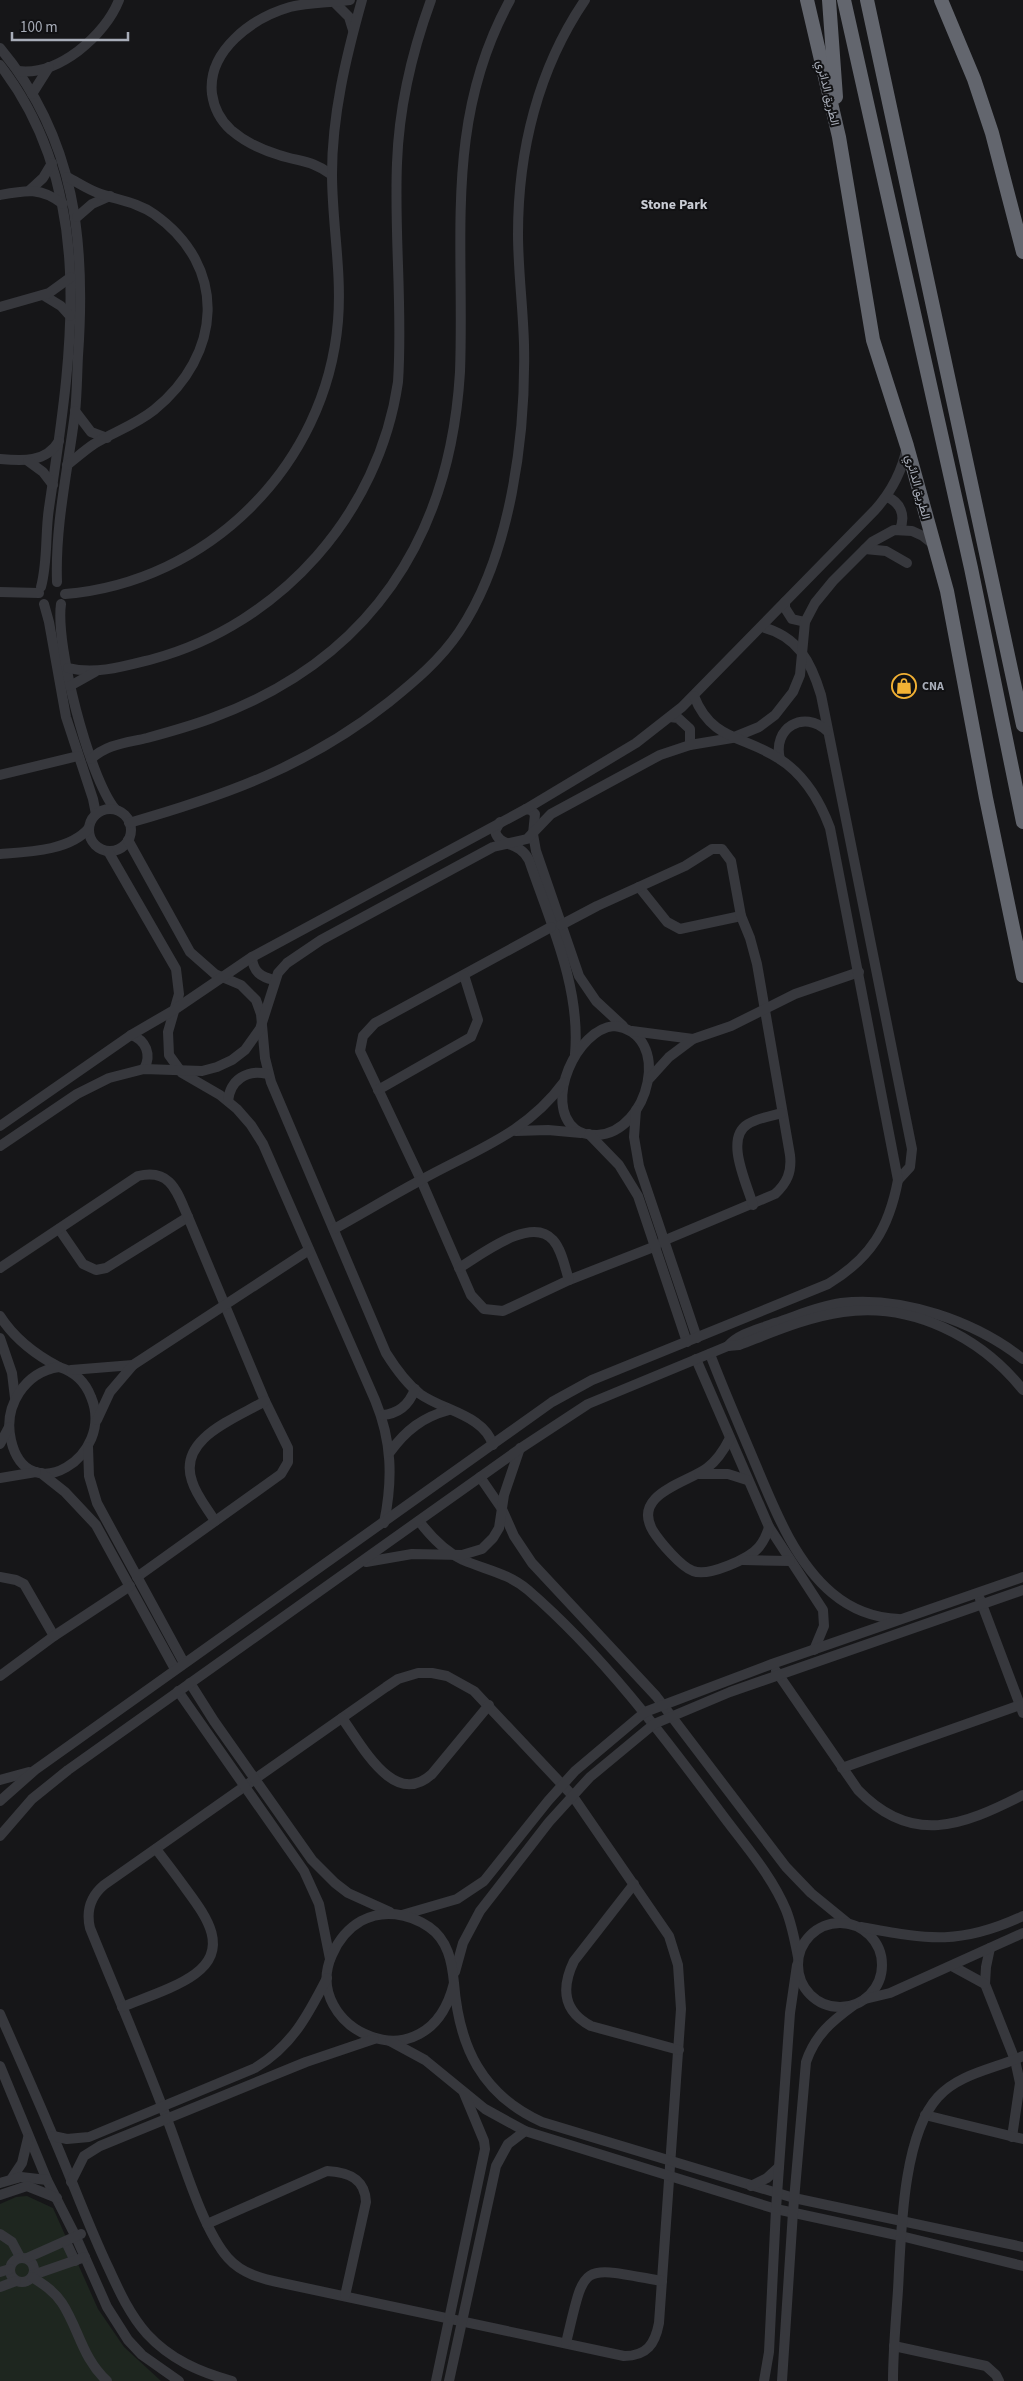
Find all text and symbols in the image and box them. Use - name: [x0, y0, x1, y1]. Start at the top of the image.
- scale bar: [12, 10, 129, 42]
- text: 100 m: [20, 17, 58, 38]
- street label: الطريق الدائري: [811, 59, 843, 128]
- district label: Stone Park: [641, 195, 708, 215]
- street label: الطريق الدائري: [900, 453, 934, 522]
- shop icon: CNA: [891, 673, 917, 699]
- place label: CNA: [922, 678, 944, 695]

